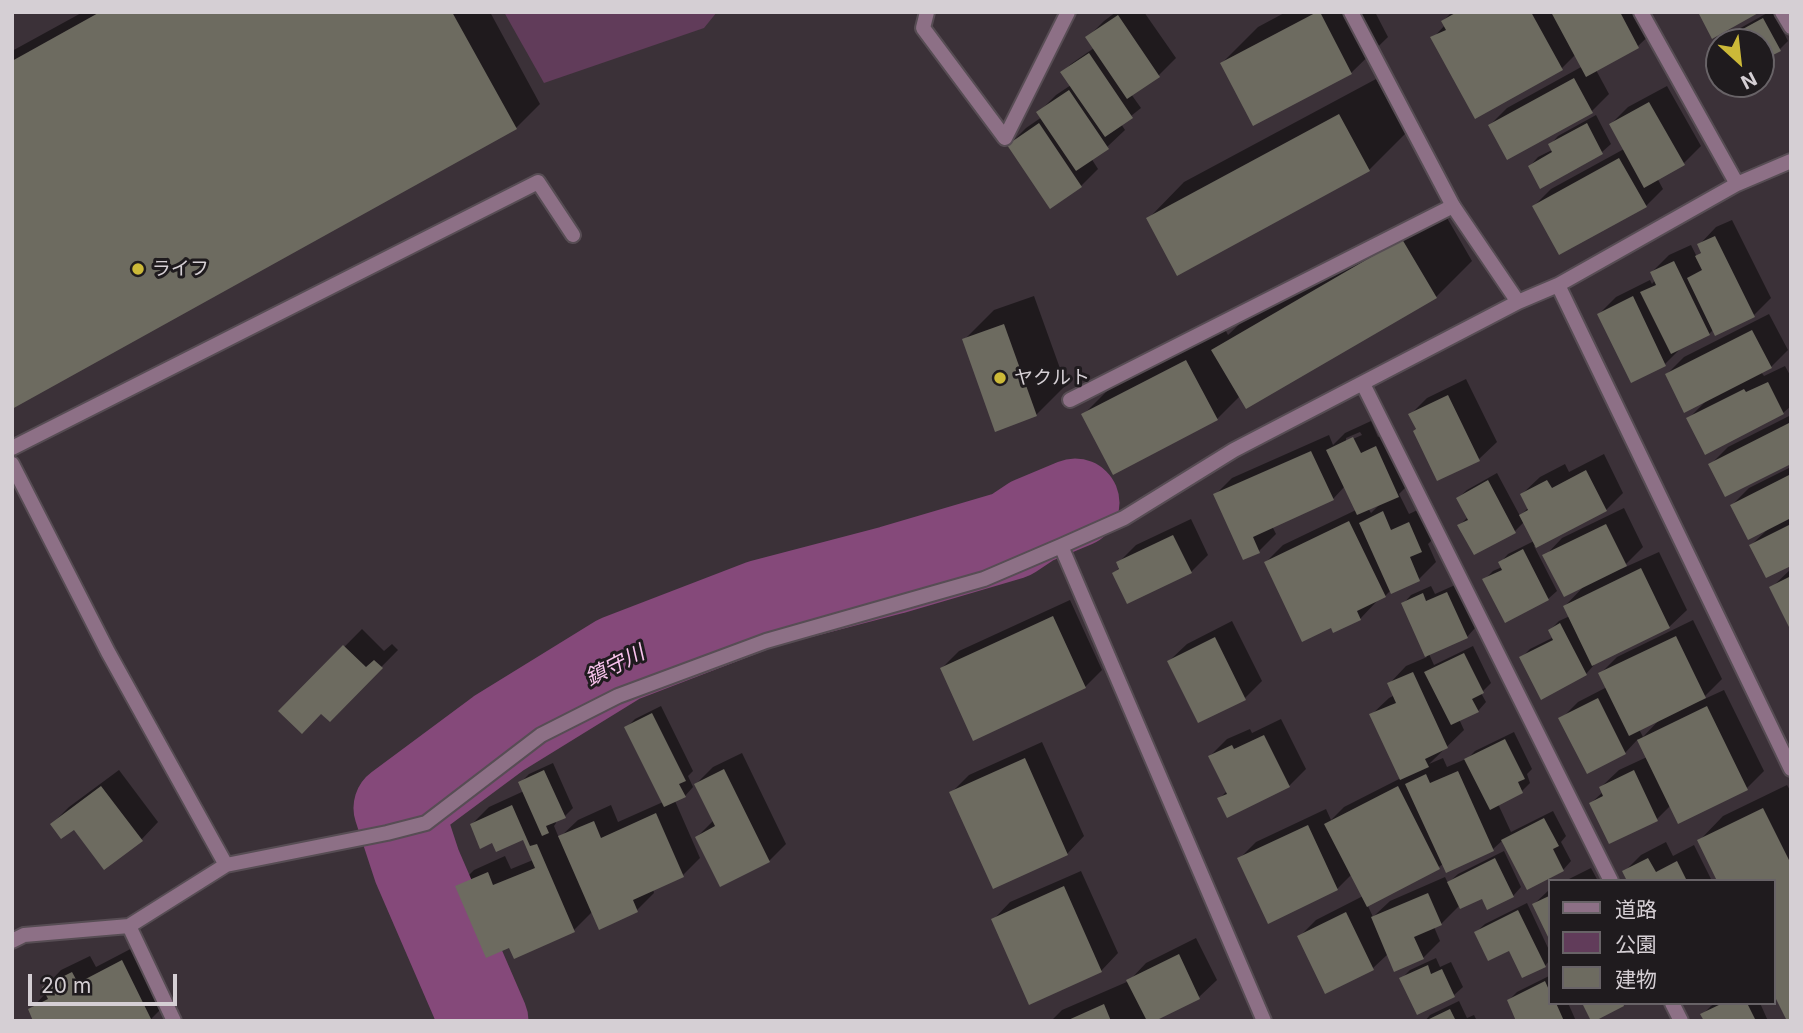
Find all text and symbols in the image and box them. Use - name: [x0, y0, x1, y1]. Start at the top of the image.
- north arrow: [1705, 28, 1775, 98]
- text: N: [1737, 67, 1761, 94]
- place label: ライフ: [152, 258, 209, 280]
- marker: ライフ: [130, 261, 146, 277]
- place label: ヤクルト: [1014, 367, 1090, 389]
- marker: ヤクルト: [992, 370, 1008, 386]
- water label: 鎮守川: [581, 640, 649, 692]
- legend: [1548, 879, 1775, 1005]
- text: 道路: [1615, 897, 1657, 922]
- text: 公園: [1615, 932, 1657, 957]
- scale bar: [32, 960, 180, 1004]
- text: 建物: [1615, 967, 1657, 992]
- text: 20 m: [41, 973, 91, 998]

